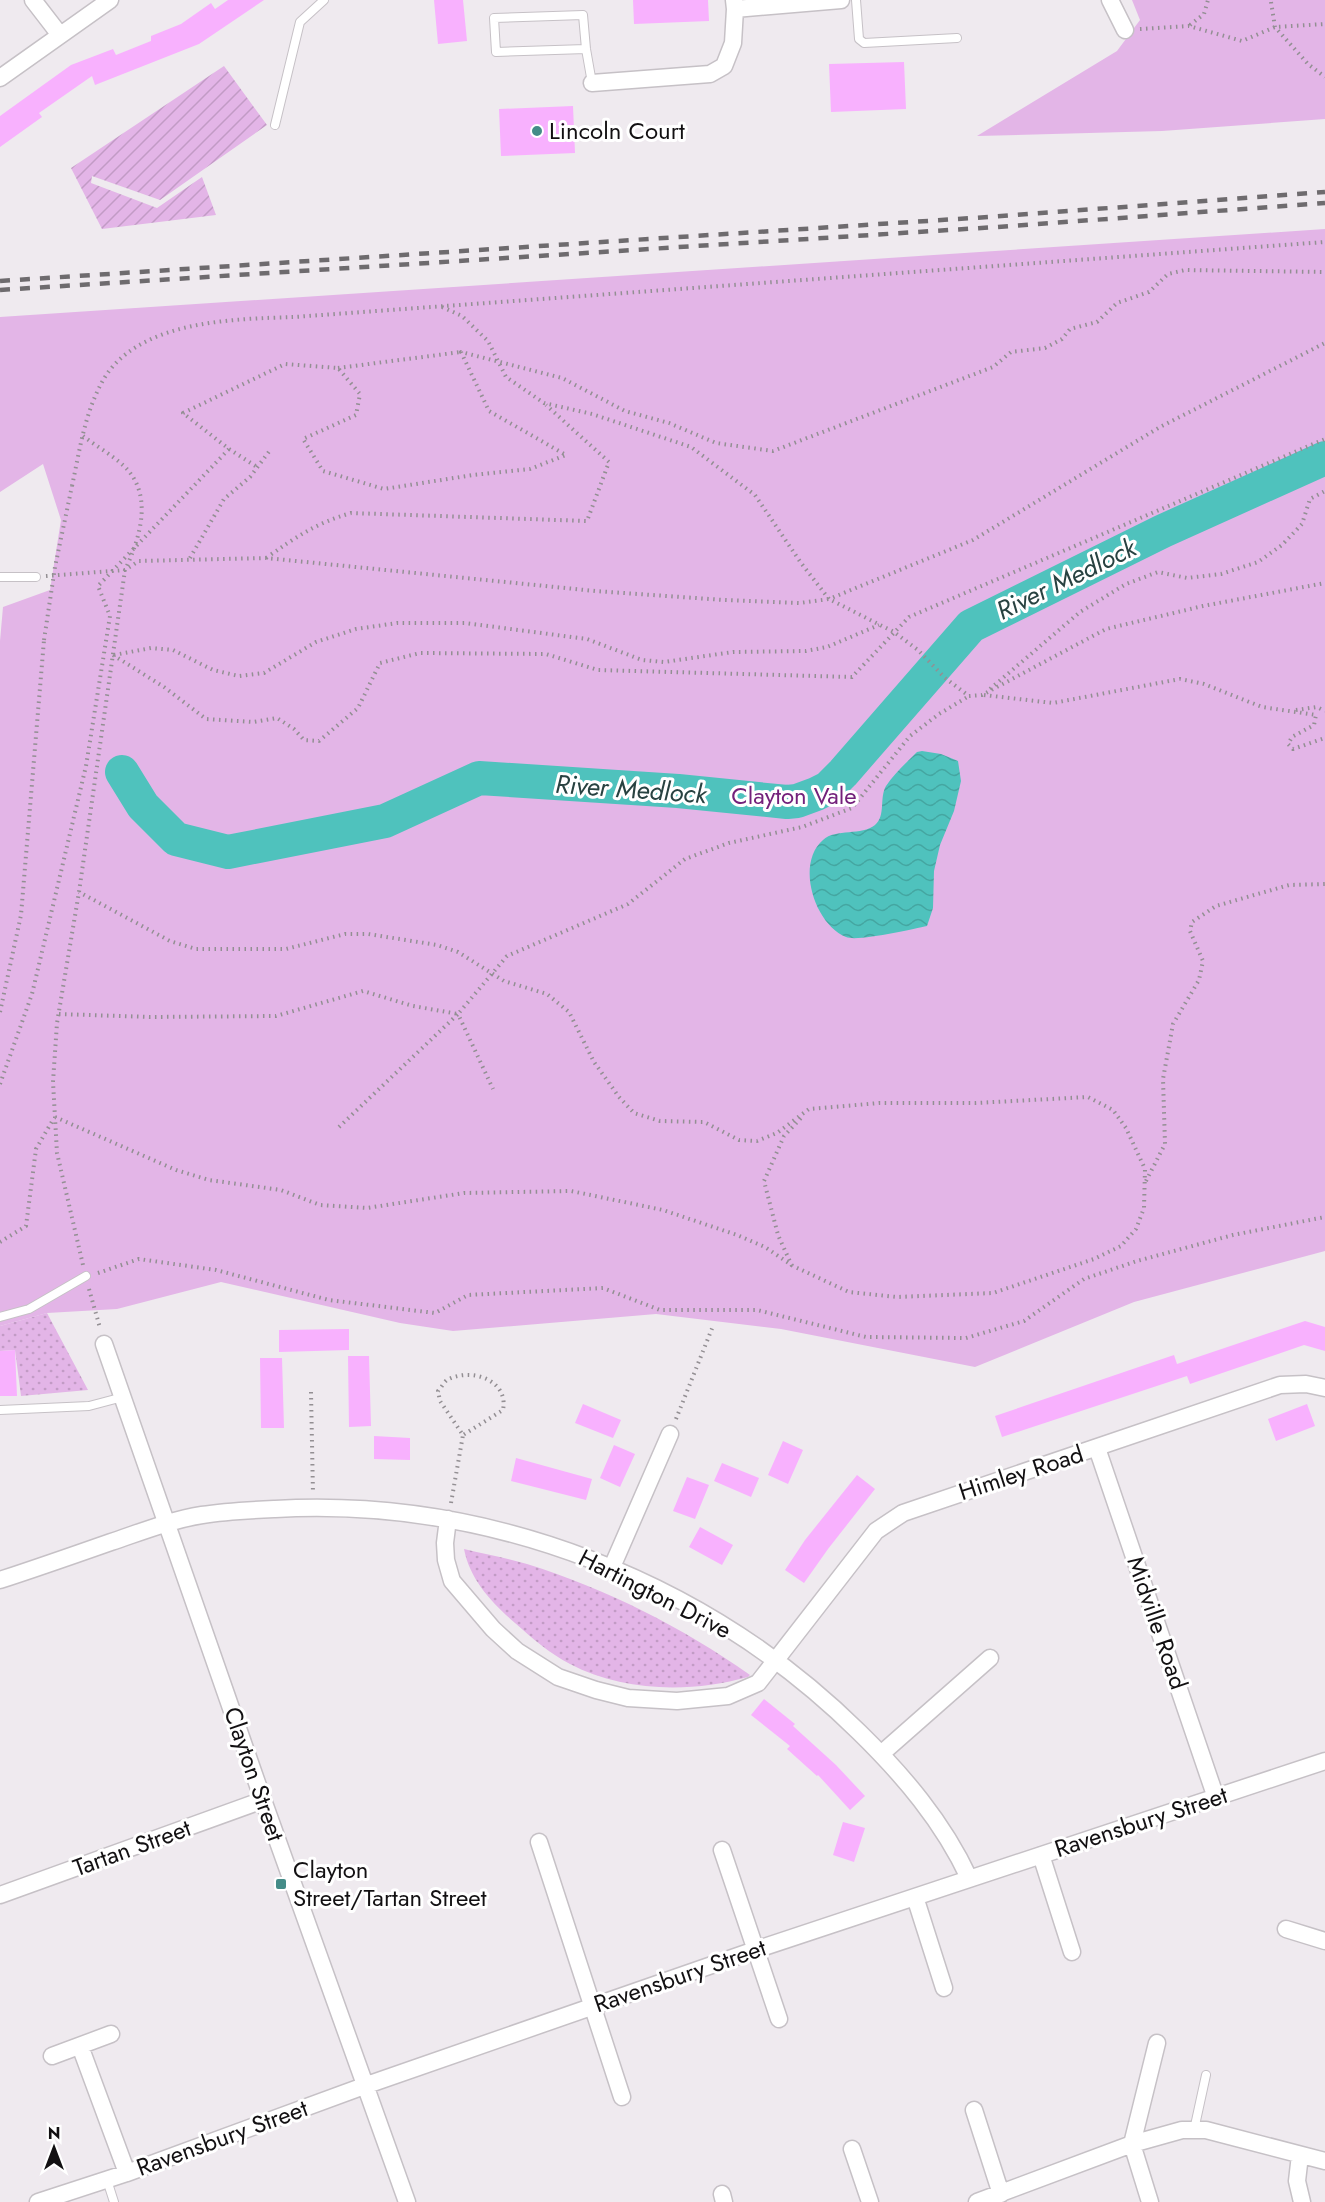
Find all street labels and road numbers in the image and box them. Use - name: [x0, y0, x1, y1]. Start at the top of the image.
- street label: Himley Road: [954, 1436, 1088, 1509]
- street label: Hartington Drive: [573, 1540, 738, 1647]
- street label: Midville Road: [1118, 1552, 1197, 1694]
- street label: Clayton Street: [215, 1702, 294, 1846]
- street label: Ravensbury Street: [1050, 1777, 1232, 1866]
- street label: Tartan Street: [68, 1810, 196, 1885]
- street label: Ravensbury Street: [589, 1930, 771, 2021]
- street label: Ravensbury Street: [131, 2090, 313, 2185]

